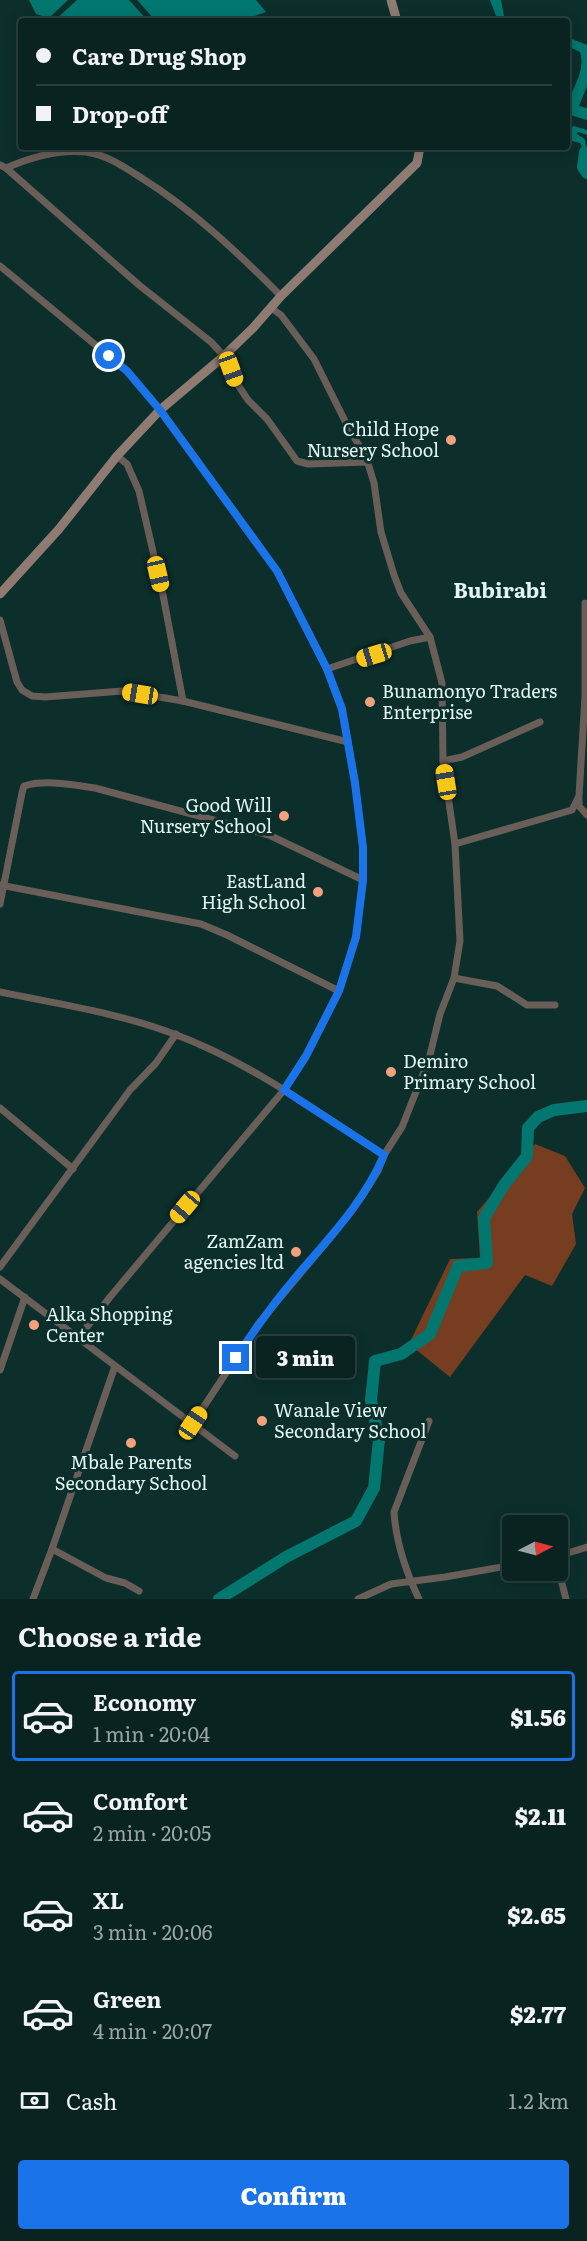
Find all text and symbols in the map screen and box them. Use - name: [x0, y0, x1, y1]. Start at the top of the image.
- text: Care Drug Shop: [72, 39, 247, 72]
- text: Drop-off: [72, 97, 168, 130]
- route start: [95, 342, 122, 369]
- car: [216, 349, 246, 389]
- place label: Child Hope Nursery School: [307, 415, 439, 463]
- marker: Child Hope Nursery School: [444, 433, 458, 447]
- car: [145, 554, 171, 594]
- district label: Bubirabi: [453, 573, 547, 604]
- car: [354, 641, 394, 669]
- place label: Bunamonyo Traders Enterprise: [382, 677, 557, 725]
- car: [121, 682, 159, 706]
- marker: Bunamonyo Traders Enterprise: [363, 695, 377, 709]
- car: [434, 763, 458, 801]
- place label: Good Will Nursery School: [140, 791, 272, 839]
- marker: Good Will Nursery School: [277, 809, 291, 823]
- place label: EastLand High School: [201, 867, 306, 915]
- marker: EastLand High School: [311, 885, 325, 899]
- place label: Demiro Primary School: [403, 1047, 536, 1095]
- marker: Demiro Primary School: [384, 1065, 398, 1079]
- car: [167, 1187, 203, 1227]
- place label: ZamZam agencies ltd: [184, 1227, 284, 1275]
- marker: ZamZam agencies ltd: [289, 1245, 303, 1259]
- place label: Alka Shopping Center: [46, 1300, 173, 1348]
- marker: Alka Shopping Center: [27, 1318, 41, 1332]
- callout: 3 min: [257, 1337, 356, 1379]
- text: 3 min: [277, 1342, 334, 1372]
- route end: [222, 1344, 249, 1371]
- place label: Wanale View Secondary School: [274, 1396, 426, 1444]
- car: [175, 1403, 211, 1443]
- marker: Wanale View Secondary School: [255, 1414, 269, 1428]
- marker: Mbale Parents Secondary School: [124, 1436, 138, 1450]
- place label: Mbale Parents Secondary School: [55, 1448, 207, 1496]
- north arrow: [502, 1515, 568, 1581]
- map controls: [502, 1515, 568, 1581]
- text: Choose a ride: [18, 1615, 201, 1655]
- text: Economy: [93, 1685, 196, 1718]
- icon: car: [21, 1689, 75, 1743]
- text: $1.56: [510, 1700, 566, 1733]
- text: 1 min · 20:04: [93, 1718, 210, 1748]
- text: Comfort: [93, 1784, 188, 1817]
- icon: car: [21, 1788, 75, 1842]
- text: $2.11: [515, 1799, 566, 1832]
- text: 2 min · 20:05: [93, 1817, 211, 1847]
- text: XL: [93, 1883, 124, 1916]
- icon: car: [21, 1887, 75, 1941]
- text: $2.65: [507, 1898, 566, 1931]
- text: 3 min · 20:06: [93, 1916, 212, 1946]
- text: Green: [93, 1982, 162, 2015]
- icon: car: [21, 1986, 75, 2040]
- text: $2.77: [510, 1997, 566, 2030]
- text: 4 min · 20:07: [93, 2015, 212, 2045]
- icon: cash: [18, 2084, 51, 2117]
- text: Cash: [66, 2084, 117, 2117]
- text: 1.2 km: [509, 2085, 569, 2115]
- button: Confirm: [18, 2160, 569, 2229]

